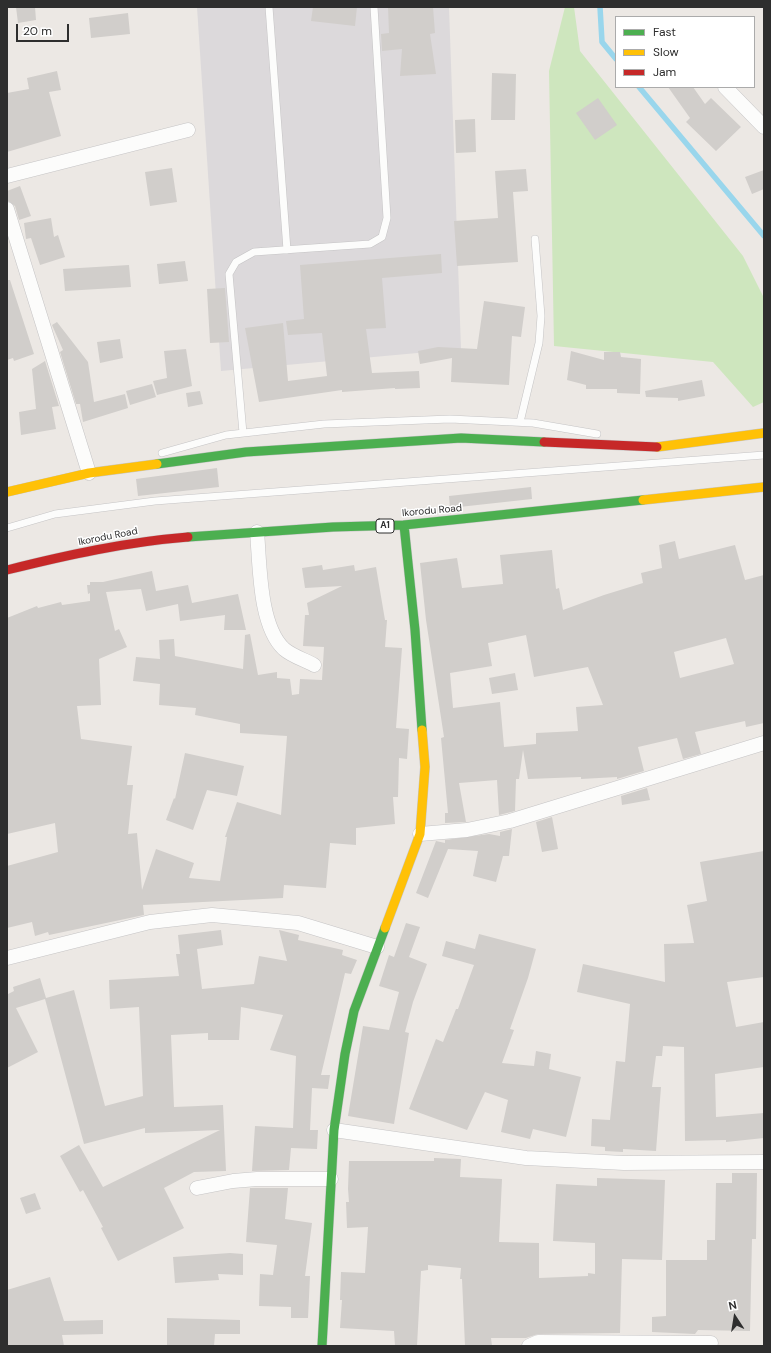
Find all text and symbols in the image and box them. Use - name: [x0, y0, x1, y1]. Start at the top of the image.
- scale bar: [18, 16, 71, 42]
- legend: [615, 16, 755, 88]
- text: 20 m: [23, 23, 52, 39]
- text: Fast: [653, 24, 676, 40]
- text: Slow: [653, 44, 679, 60]
- text: Jam: [653, 64, 676, 80]
- street label: Ikorodu Road: [401, 502, 463, 520]
- road number: A1: [376, 519, 394, 533]
- street label: Ikorodu Road: [77, 525, 139, 549]
- north arrow: [715, 1297, 755, 1337]
- text: N: [727, 1298, 738, 1313]

